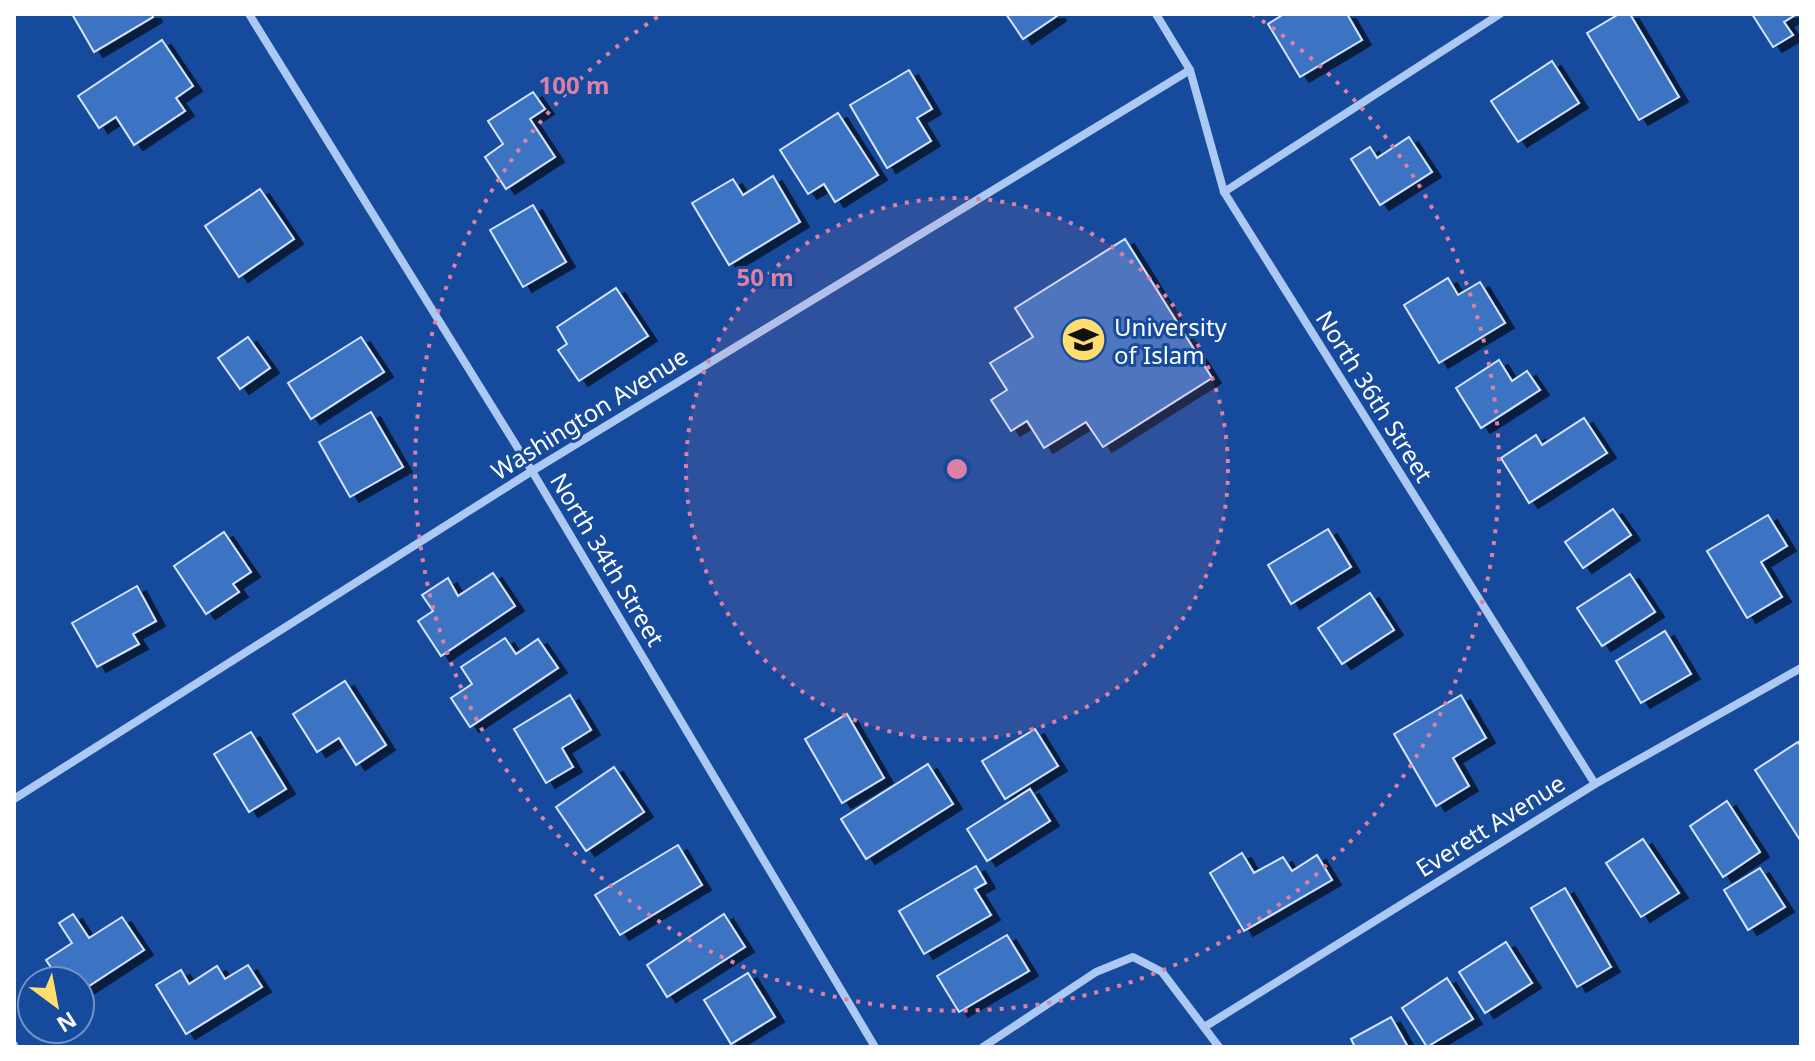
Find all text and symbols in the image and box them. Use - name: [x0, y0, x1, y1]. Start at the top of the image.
- text: 100 m: [539, 68, 609, 101]
- text: 50 m: [736, 260, 794, 293]
- street label: North 36th Street: [1309, 304, 1441, 488]
- place label: University of Islam: [1114, 310, 1228, 371]
- school or university icon: University of Islam: [1059, 316, 1107, 364]
- street label: Washington Avenue: [484, 339, 694, 487]
- centre of rings: [943, 455, 971, 483]
- street label: North 34th Street: [543, 466, 673, 652]
- street label: Everett Avenue: [1409, 766, 1571, 884]
- north arrow: [16, 965, 96, 1045]
- text: N: [52, 1005, 83, 1040]

